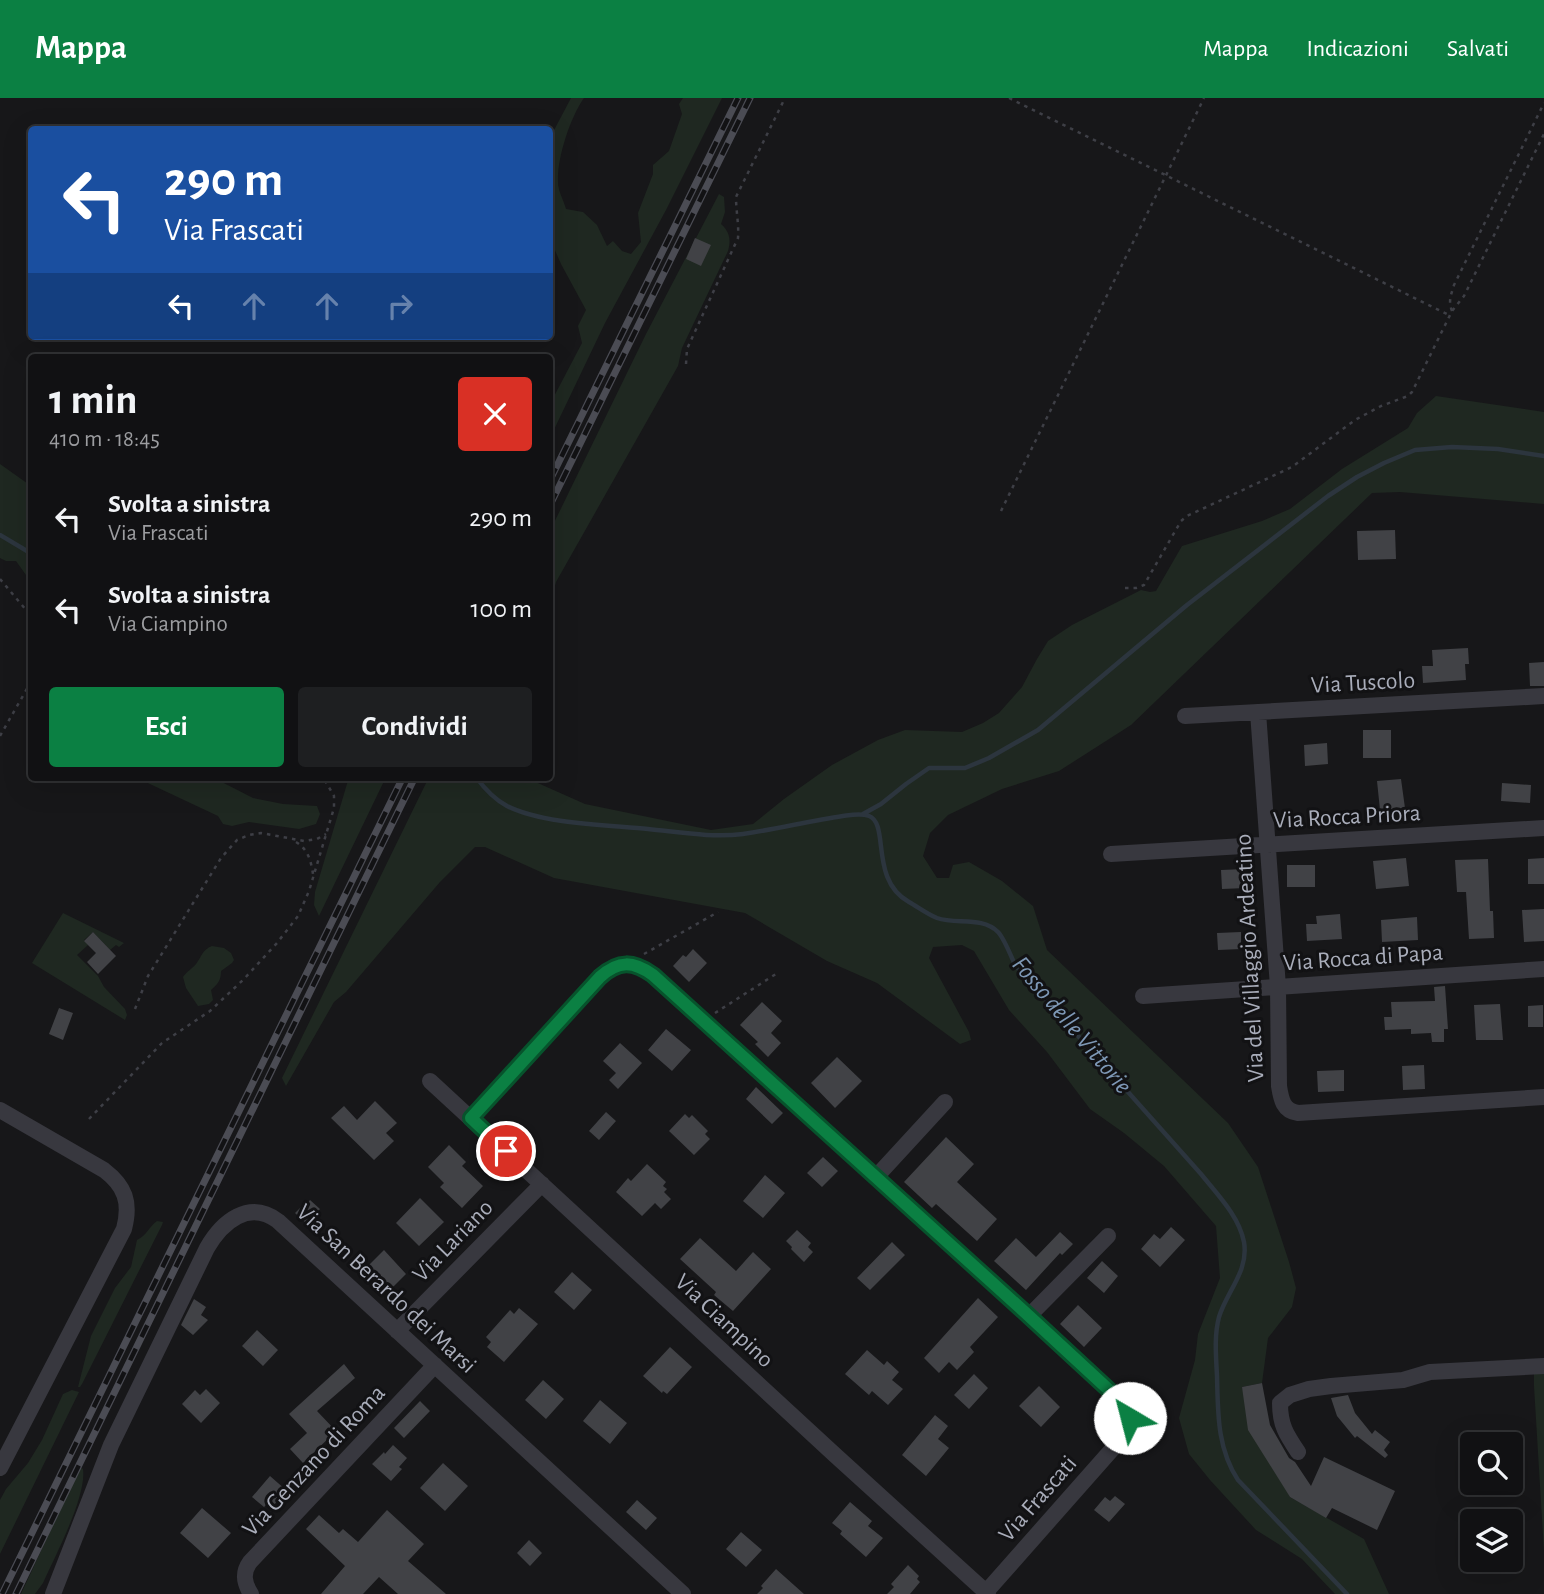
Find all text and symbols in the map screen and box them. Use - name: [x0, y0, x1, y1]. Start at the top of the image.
- text: Mappa: [35, 32, 127, 65]
- text: Mappa: [1203, 37, 1268, 61]
- text: Indicazioni: [1306, 37, 1409, 61]
- text: Salvati: [1447, 37, 1509, 61]
- icon: left: [49, 154, 140, 245]
- text: 290 m: [164, 156, 283, 205]
- text: Via Frascati: [164, 214, 304, 246]
- icon: left: [162, 287, 200, 325]
- icon: ahead: [235, 287, 273, 325]
- icon: ahead: [308, 287, 346, 325]
- icon: right: [381, 287, 419, 325]
- button: close: [458, 377, 532, 451]
- text: 1 min: [49, 379, 138, 421]
- text: 410 m · 18:45: [49, 428, 160, 451]
- text: Svolta a sinistra: [108, 491, 270, 517]
- icon: left: [49, 500, 87, 538]
- text: 290 m: [469, 505, 532, 531]
- text: Via Frascati: [108, 522, 209, 545]
- text: Svolta a sinistra: [108, 582, 270, 608]
- icon: left: [49, 591, 87, 629]
- text: 100 m: [471, 596, 532, 622]
- text: Via Ciampino: [108, 613, 228, 636]
- street label: Via Tuscolo: [1310, 668, 1416, 698]
- button: Esci: [49, 687, 284, 767]
- button: Condividi: [298, 687, 532, 767]
- street label: Via Rocca Priora: [1273, 801, 1421, 833]
- street label: Via del Villaggio Ardeatino: [1232, 833, 1268, 1083]
- street label: Via Rocca di Papa: [1282, 940, 1444, 976]
- water label: Fosso delle Vittorie: [1007, 951, 1137, 1099]
- pin: [476, 1121, 536, 1181]
- icon: arrive: [487, 1132, 525, 1170]
- street label: Via Lariano: [408, 1195, 498, 1287]
- street label: Via San Berardo dei Marsi: [292, 1200, 480, 1378]
- street label: Via Ciampino: [670, 1270, 778, 1372]
- street label: Via Genzano di Roma: [238, 1381, 390, 1541]
- position arrow: [1093, 1381, 1167, 1455]
- map controls: [1460, 1432, 1523, 1572]
- button: search: [1460, 1432, 1523, 1495]
- street label: Via Frascati: [995, 1452, 1081, 1546]
- button: layers: [1460, 1509, 1523, 1572]

